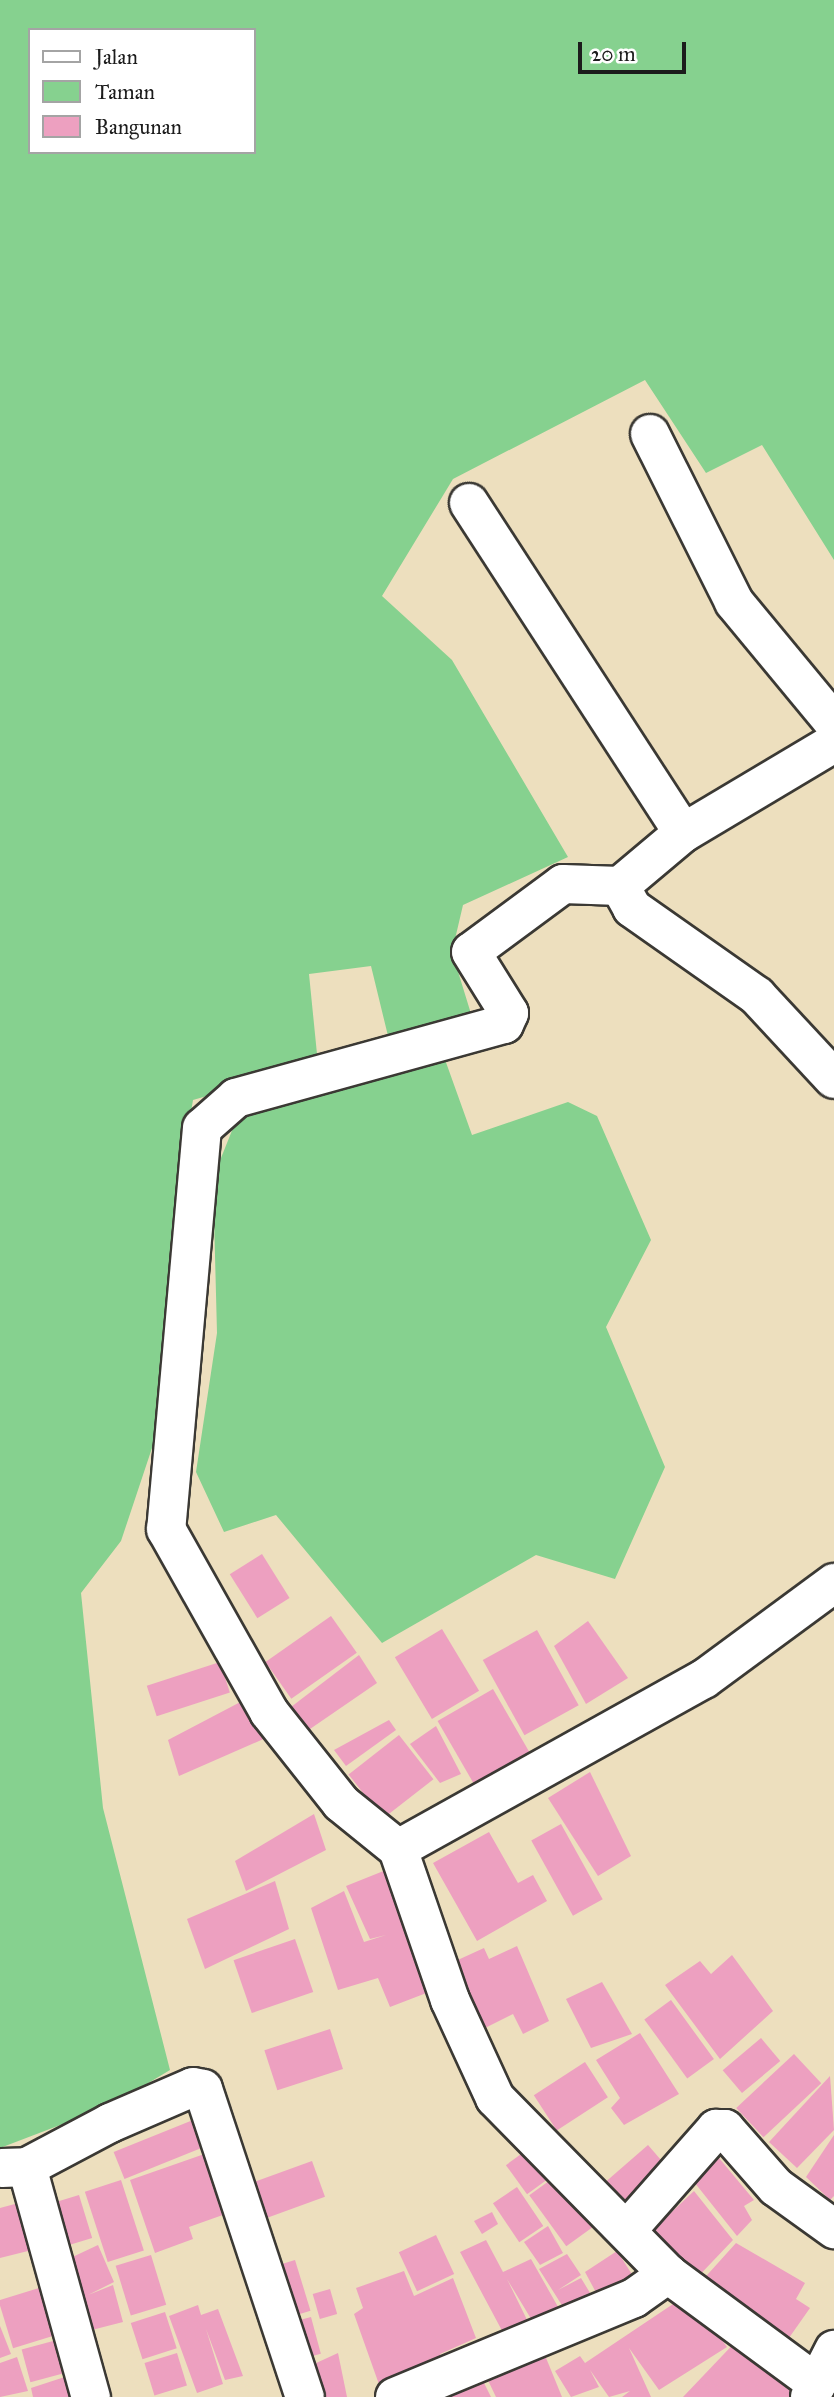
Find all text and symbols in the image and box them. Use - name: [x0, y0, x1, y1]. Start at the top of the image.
- legend: [28, 28, 256, 154]
- scale bar: [582, 28, 690, 72]
- text: 20 m: [591, 41, 636, 67]
- text: Jalan: [95, 44, 138, 70]
- text: Taman: [95, 79, 155, 105]
- text: Bangunan: [95, 114, 182, 140]

